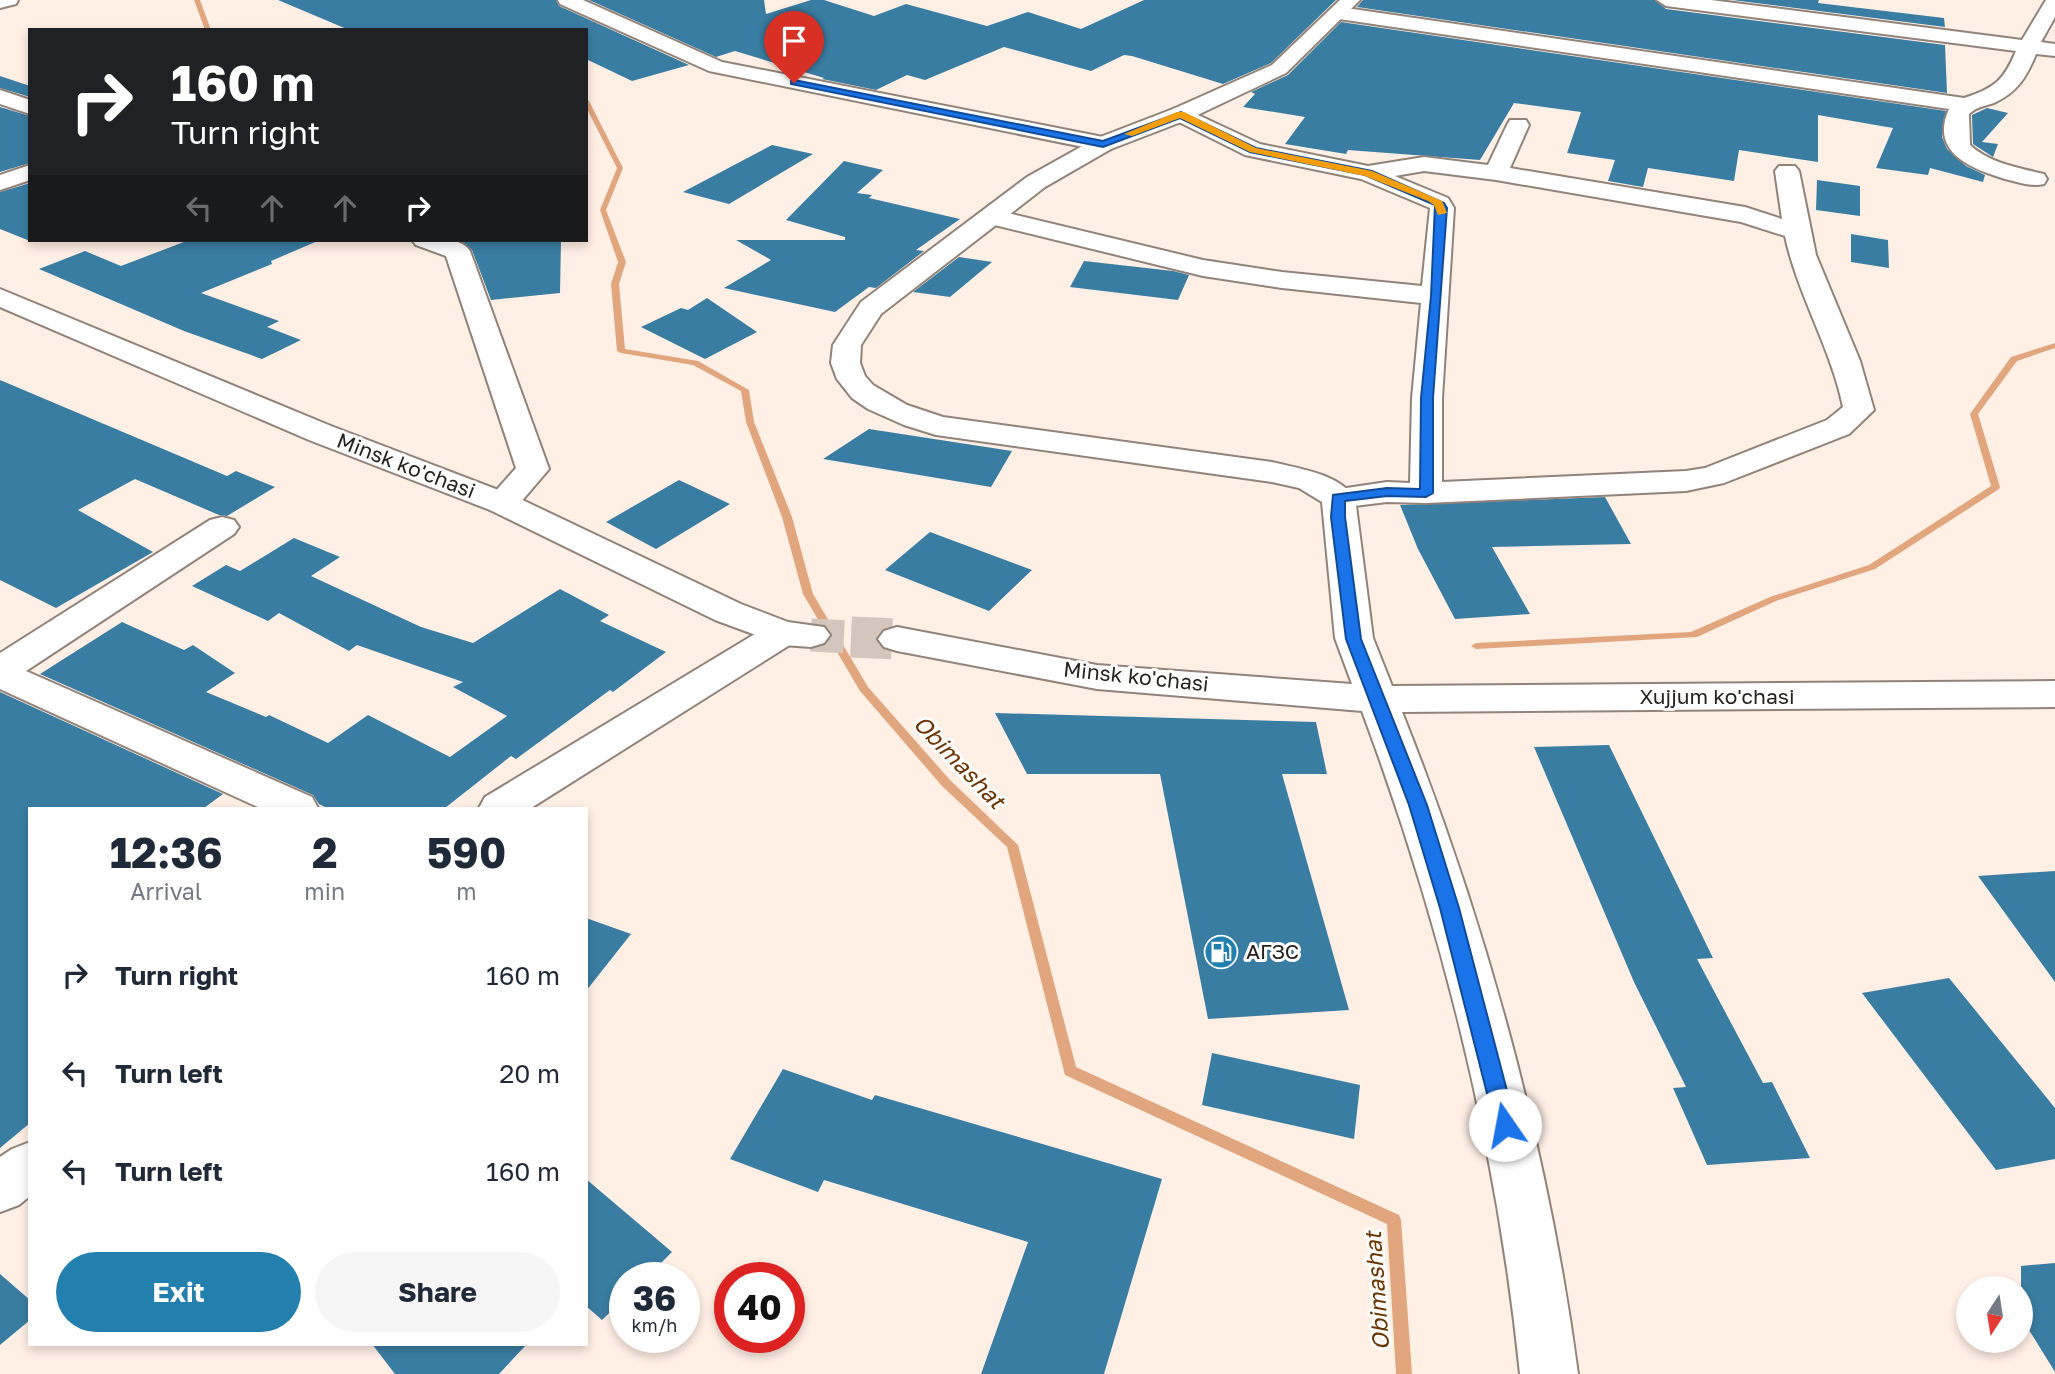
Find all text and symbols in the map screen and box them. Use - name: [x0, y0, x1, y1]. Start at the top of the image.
- pin: [764, 11, 824, 83]
- icon: arrive: [775, 22, 813, 60]
- text: 160 m: [171, 53, 314, 112]
- icon: right: [56, 56, 147, 147]
- text: Turn right: [171, 113, 320, 151]
- icon: left: [180, 189, 218, 227]
- icon: ahead: [253, 189, 291, 227]
- icon: ahead: [326, 189, 364, 227]
- icon: right: [399, 189, 437, 227]
- street label: Minsk ko'chasi: [334, 427, 479, 503]
- street label: Minsk ko'chasi: [1062, 655, 1210, 697]
- street label: Xujjum ko'chasi: [1639, 683, 1795, 709]
- water label: Obimashat: [908, 709, 1012, 815]
- text: 12:36: [110, 827, 223, 877]
- text: 2: [312, 827, 338, 877]
- text: 590: [427, 827, 506, 877]
- text: Arrival: [130, 877, 202, 905]
- text: min: [304, 877, 345, 905]
- text: m: [456, 877, 477, 905]
- fuel station icon: АГЗС: [1202, 933, 1240, 971]
- place label: АГЗС: [1246, 938, 1299, 964]
- icon: right: [56, 956, 94, 994]
- text: Turn right: [115, 960, 238, 991]
- text: 160 m: [486, 960, 560, 991]
- icon: left: [56, 1054, 94, 1092]
- text: Turn left: [115, 1058, 223, 1089]
- text: 20 m: [499, 1058, 560, 1089]
- position arrow: [1468, 1088, 1542, 1162]
- icon: left: [56, 1152, 94, 1190]
- text: Turn left: [115, 1156, 223, 1187]
- text: 160 m: [486, 1156, 560, 1187]
- water label: Obimashat: [1358, 1229, 1394, 1351]
- button: Exit: [56, 1252, 301, 1332]
- button: Share: [315, 1252, 560, 1332]
- speed limit sign: 40: [714, 1262, 805, 1353]
- north arrow: [1956, 1276, 2034, 1353]
- map controls: [1956, 1276, 2033, 1353]
- text: 36: [633, 1277, 676, 1319]
- text: km/h: [632, 1314, 677, 1336]

